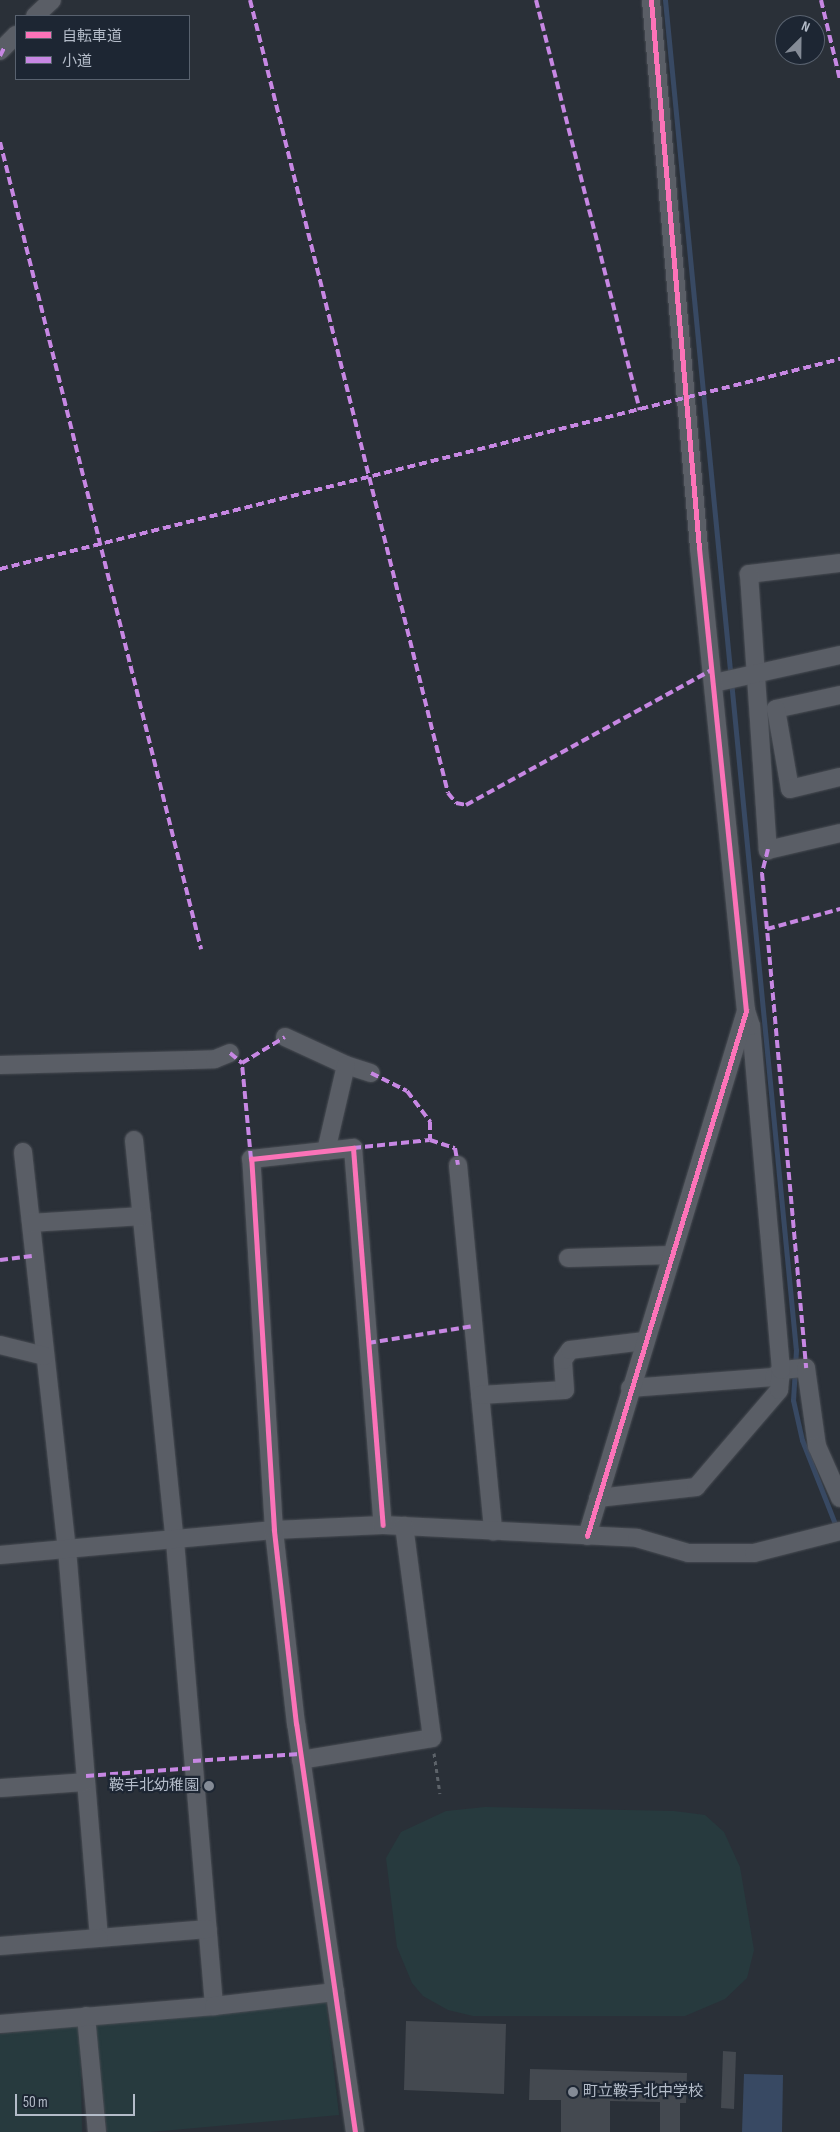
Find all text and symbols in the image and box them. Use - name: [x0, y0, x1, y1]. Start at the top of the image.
- legend: [15, 15, 190, 80]
- north arrow: [775, 15, 825, 65]
- text: N: [799, 17, 812, 36]
- text: 自転車道: [62, 27, 122, 46]
- text: 小道: [62, 52, 92, 71]
- place label: 鞍手北幼稚園: [109, 1777, 199, 1795]
- marker: 鞍手北幼稚園: [203, 1780, 215, 1792]
- place label: 町立鞍手北中学校: [583, 2083, 703, 2101]
- scale bar: [18, 2084, 138, 2116]
- marker: 町立鞍手北中学校: [567, 2086, 579, 2098]
- text: 50 m: [23, 2093, 48, 2112]

